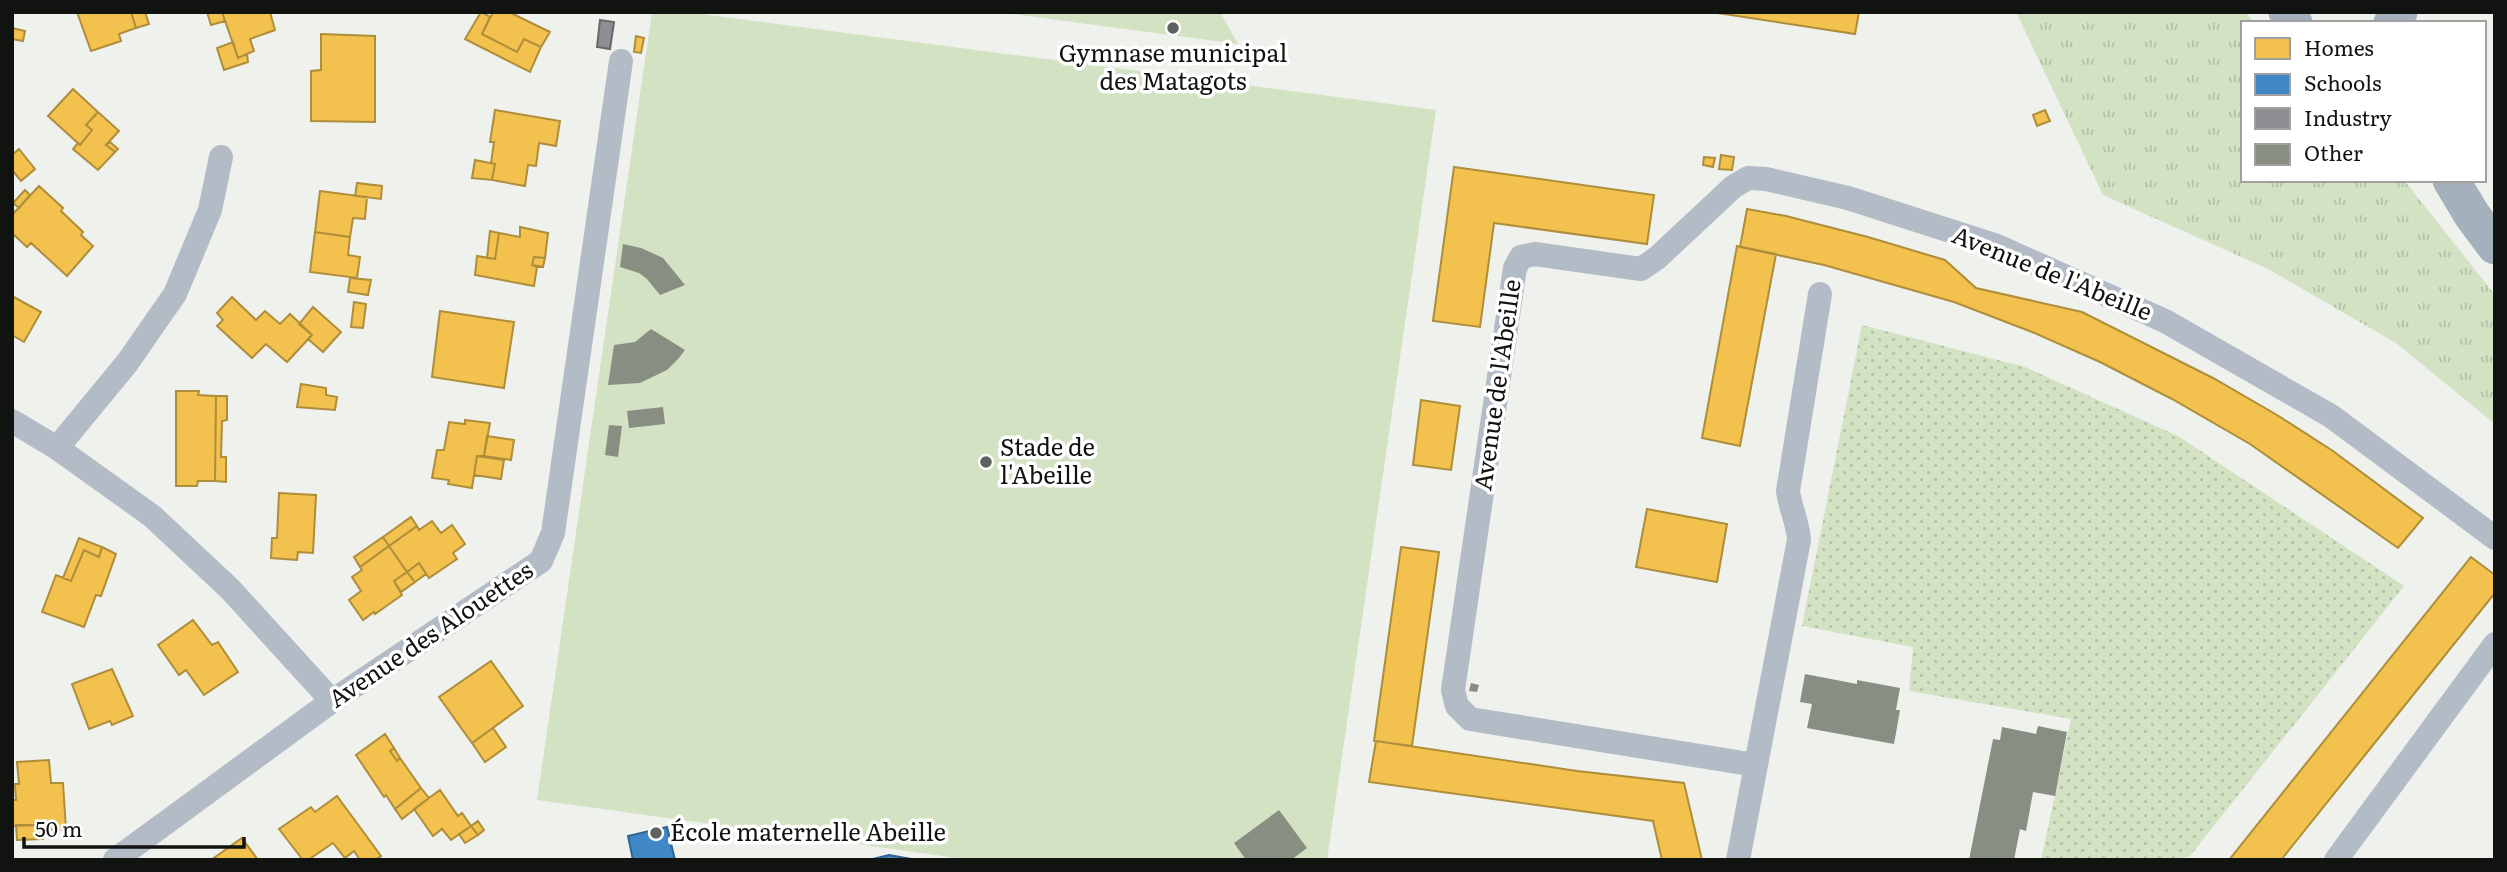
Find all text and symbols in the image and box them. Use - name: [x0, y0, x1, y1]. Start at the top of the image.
- marker: Gymnase municipal des Matagots: [1165, 20, 1181, 36]
- legend: [2241, 21, 2486, 182]
- text: Homes: [2304, 31, 2374, 62]
- place label: Gymnase municipal des Matagots: [1059, 34, 1287, 97]
- text: Schools: [2304, 66, 2382, 97]
- text: Industry: [2304, 101, 2392, 132]
- text: Other: [2304, 136, 2363, 167]
- street label: Avenue de l'Abeille: [1948, 216, 2158, 328]
- street label: Avenue de l'Abeille: [1463, 277, 1528, 492]
- place label: Stade de l'Abeille: [1000, 428, 1095, 491]
- marker: Stade de l'Abeille: [978, 454, 994, 470]
- street label: Avenue des Alouettes: [320, 551, 539, 715]
- scale bar: [24, 806, 245, 850]
- text: 50 m: [35, 812, 82, 843]
- place label: École maternelle Abeille: [670, 813, 946, 848]
- marker: École maternelle Abeille: [648, 825, 664, 841]

